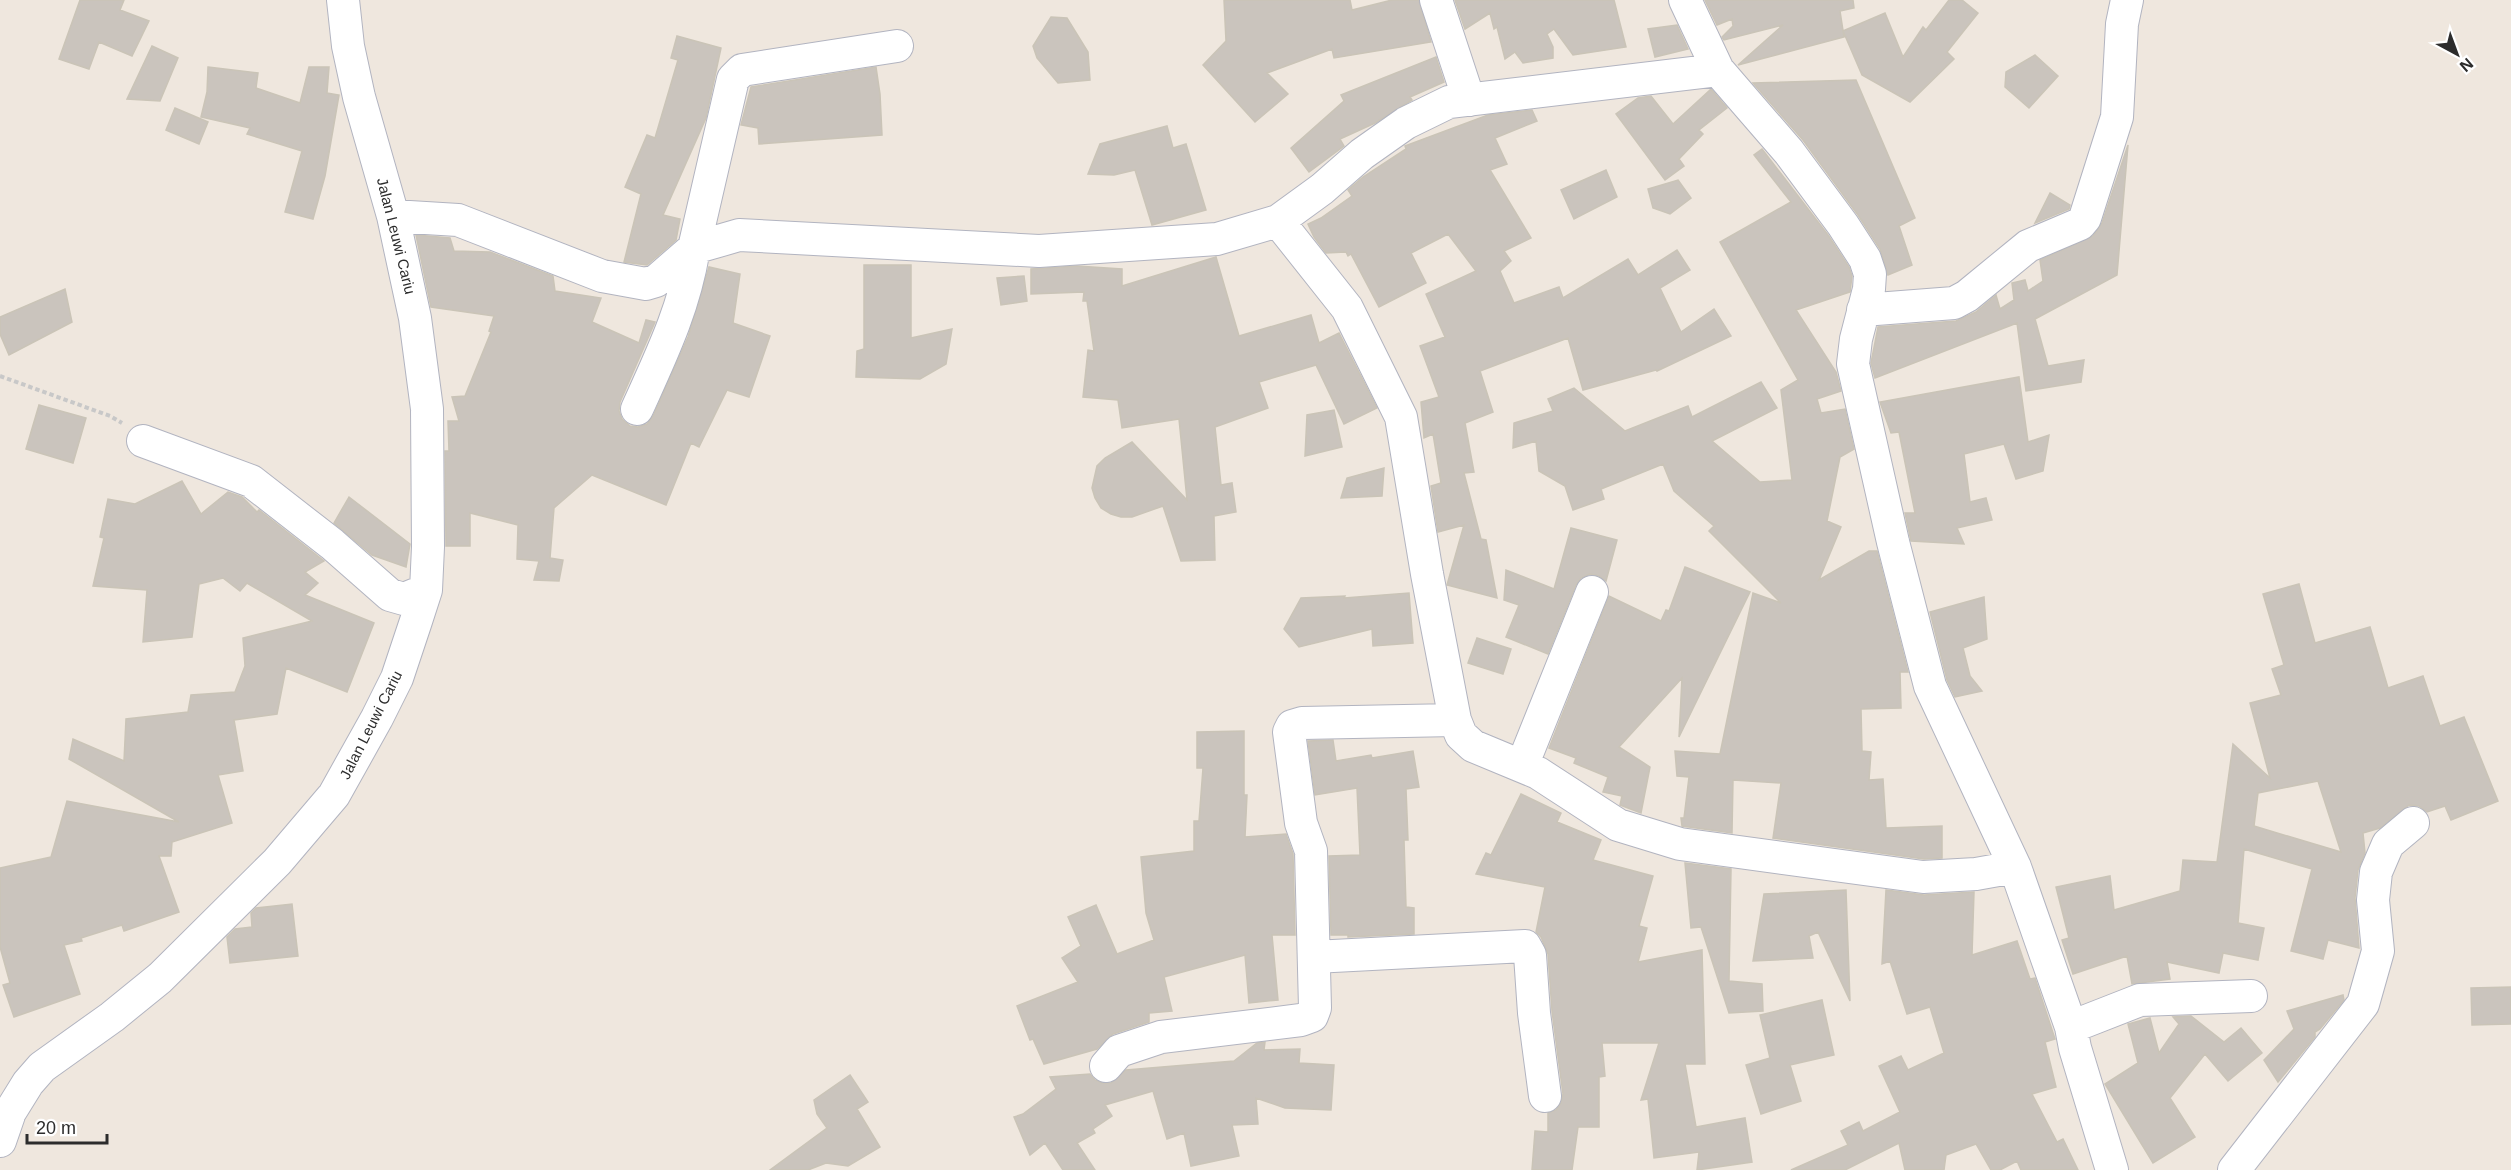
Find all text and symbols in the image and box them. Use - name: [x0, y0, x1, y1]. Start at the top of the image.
- north arrow: [2427, 24, 2487, 84]
- text: N: [2457, 55, 2476, 75]
- street label: Jalan Leuwi Cariu: [374, 176, 419, 296]
- street label: Jalan Leuwi Cariu: [336, 668, 405, 782]
- scale bar: [27, 1107, 106, 1145]
- text: 20 m: [36, 1118, 76, 1138]

